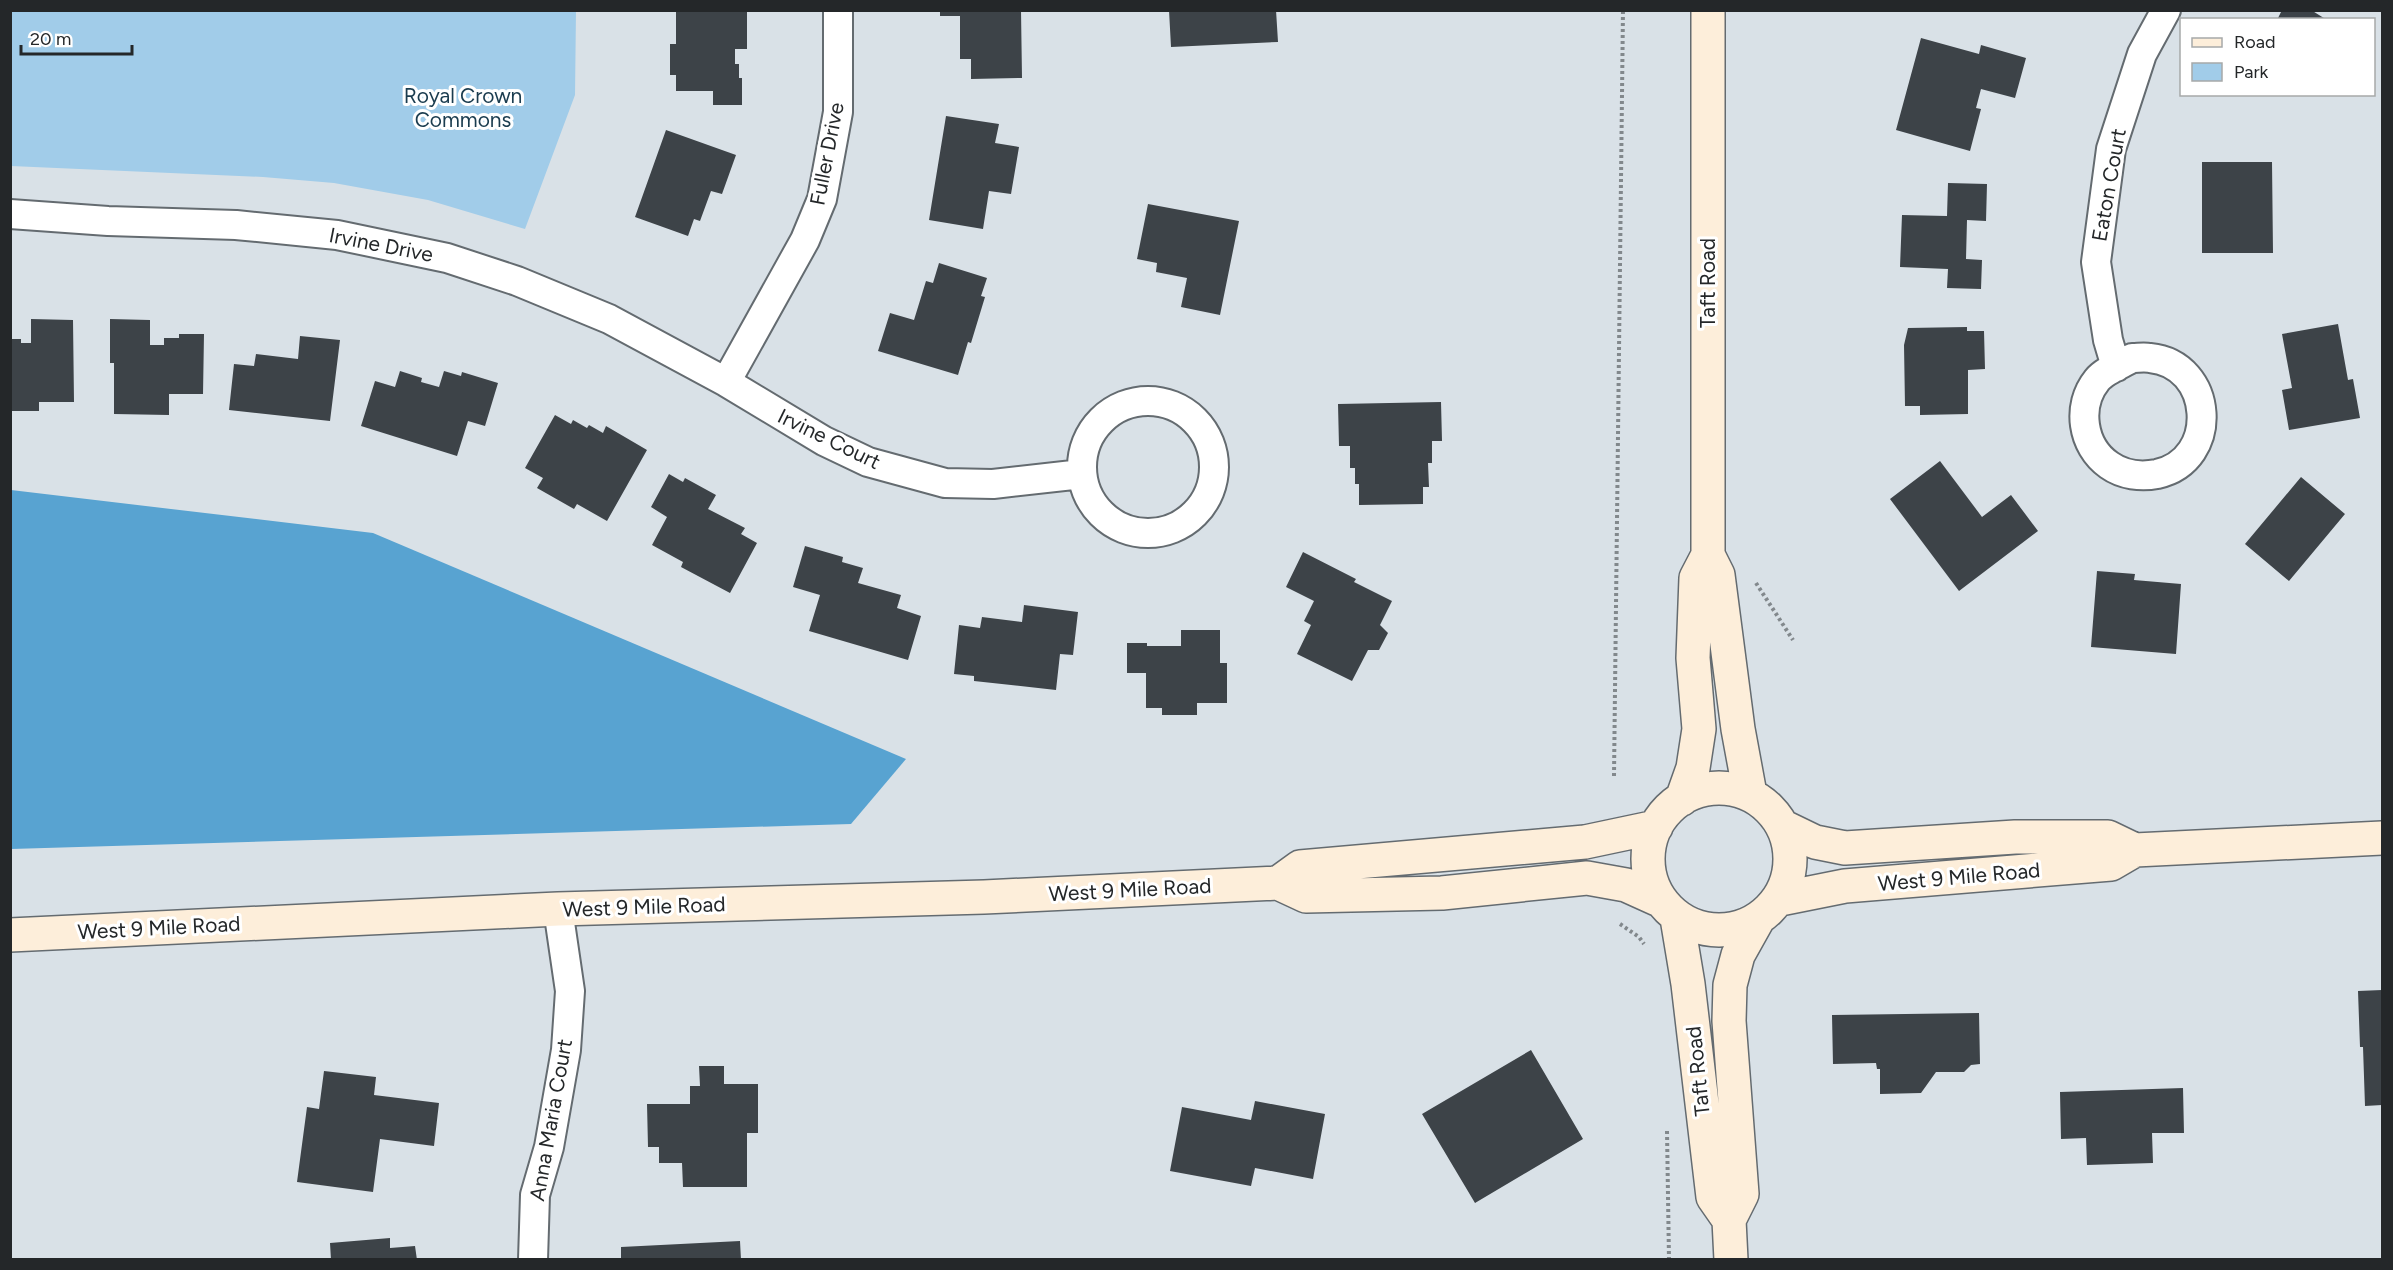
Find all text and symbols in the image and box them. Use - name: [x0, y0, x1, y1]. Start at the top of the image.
- scale bar: [21, 18, 132, 56]
- legend: [2180, 18, 2375, 96]
- text: 20 m: [30, 28, 71, 50]
- text: Road: [2234, 31, 2275, 53]
- text: Park: [2234, 61, 2269, 83]
- park label: Royal Crown Commons: [404, 83, 522, 132]
- street label: Fuller Drive: [804, 100, 849, 208]
- street label: Eaton Court: [2086, 126, 2131, 243]
- street label: Irvine Drive: [327, 222, 435, 267]
- street label: Taft Road: [1695, 238, 1720, 328]
- street label: Irvine Court: [774, 403, 885, 474]
- street label: West 9 Mile Road: [1877, 857, 2041, 896]
- street label: West 9 Mile Road: [1048, 873, 1212, 906]
- street label: West 9 Mile Road: [562, 891, 726, 922]
- street label: West 9 Mile Road: [77, 911, 241, 944]
- street label: Taft Road: [1680, 1025, 1715, 1117]
- street label: Anna Maria Court: [524, 1037, 577, 1203]

